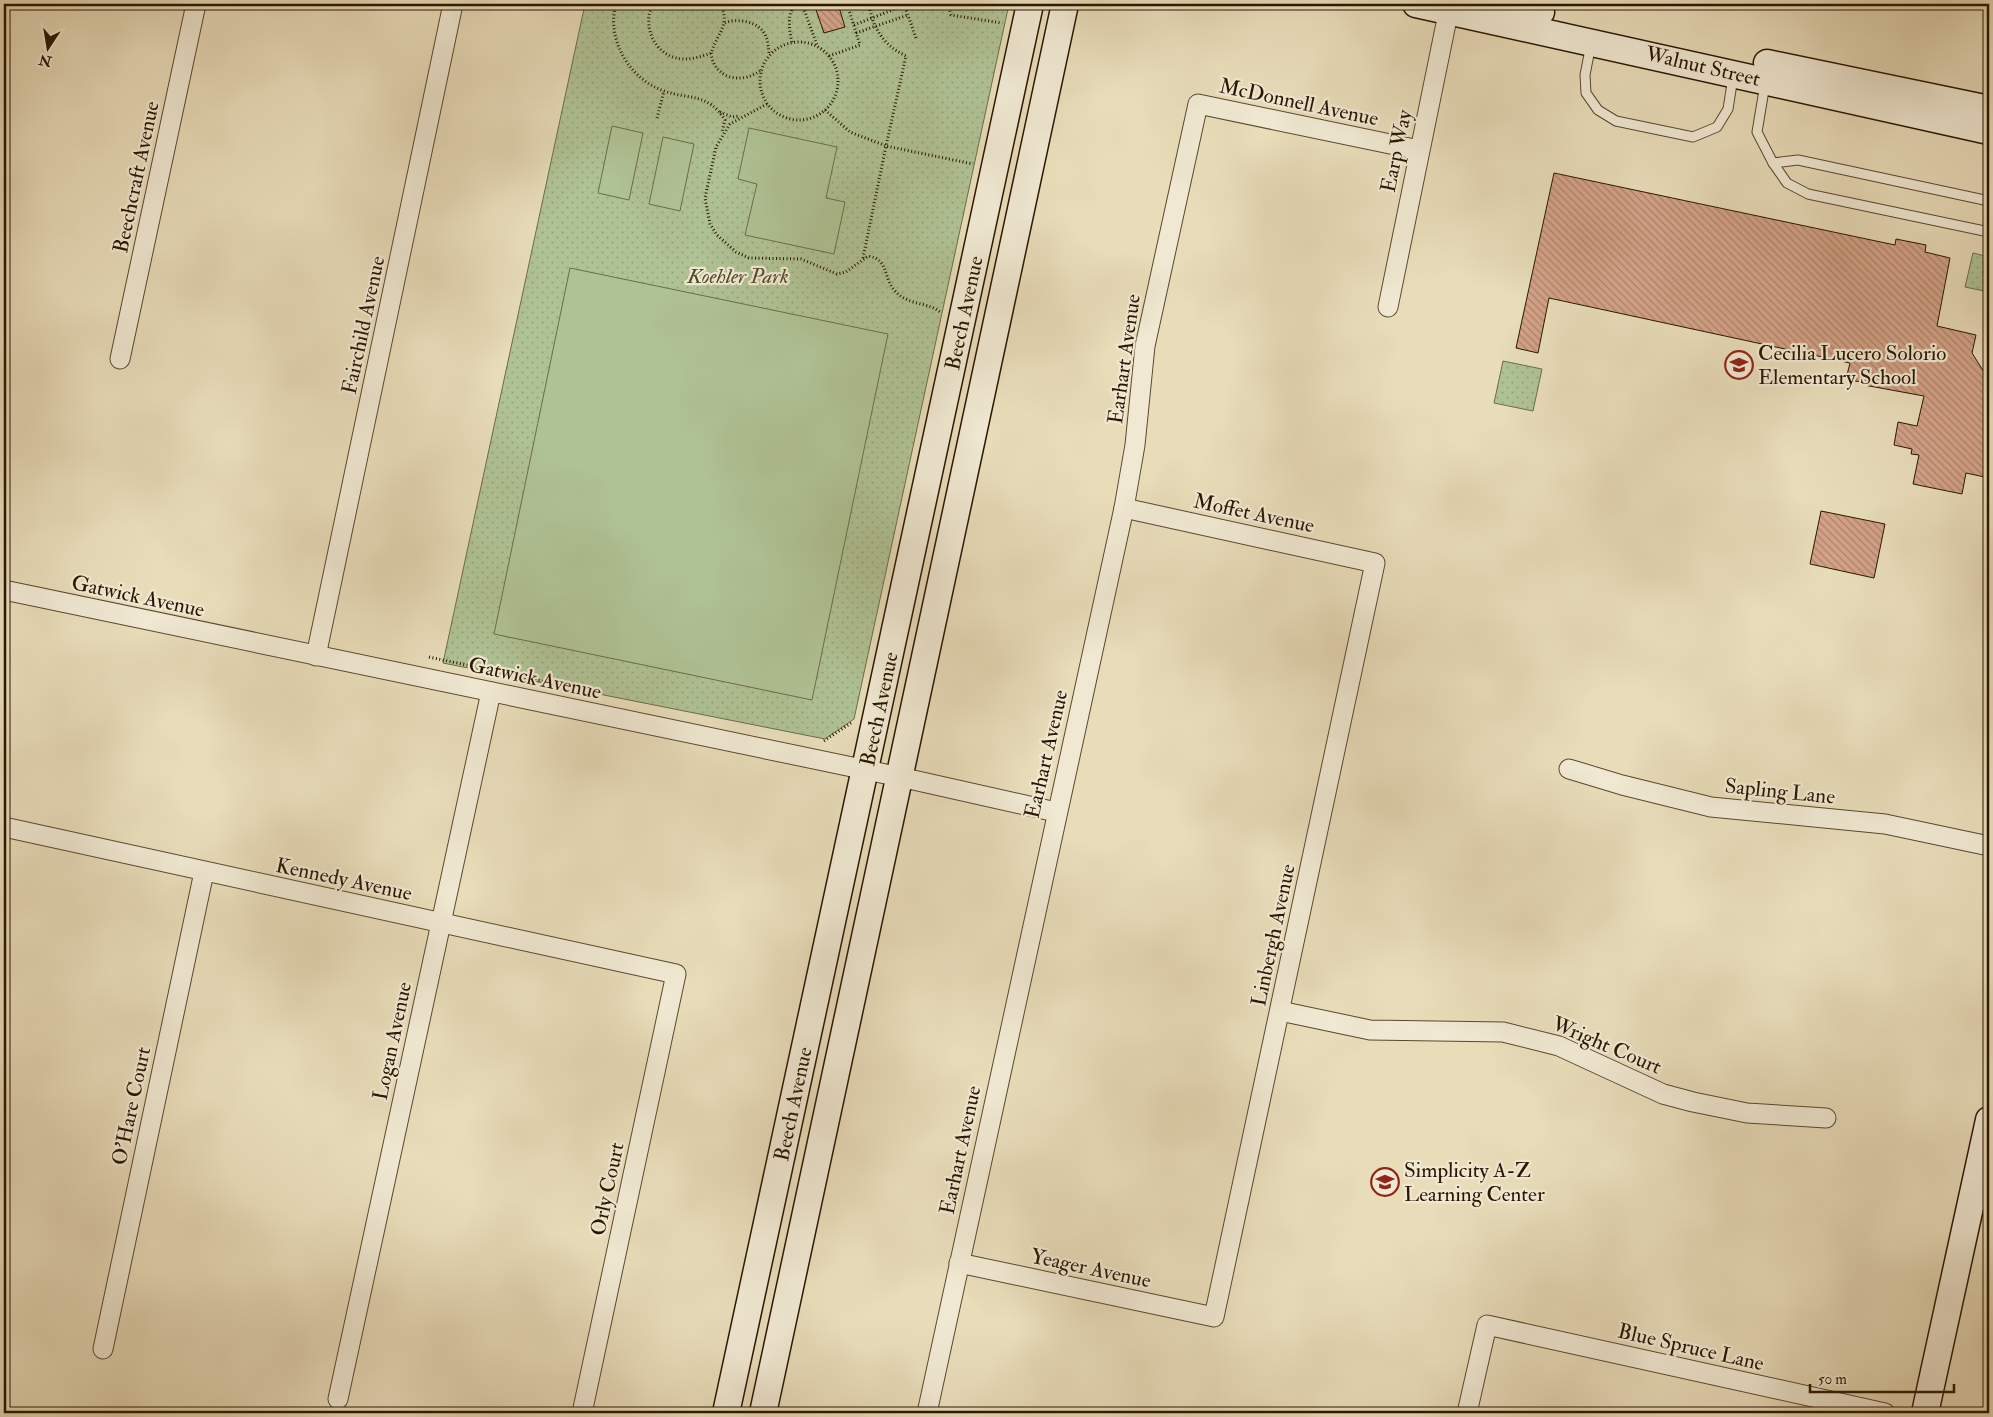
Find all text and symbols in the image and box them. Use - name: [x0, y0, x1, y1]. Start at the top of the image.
- north arrow: [22, 22, 72, 72]
- street label: Walnut Street: [1642, 40, 1763, 93]
- text: N: [37, 51, 54, 70]
- street label: McDonnell Avenue: [1217, 72, 1381, 133]
- street label: Beechcraft Avenue: [107, 98, 166, 256]
- street label: Earp Way: [1375, 107, 1419, 195]
- street label: Fairchild Avenue: [336, 253, 391, 397]
- street label: Beech Avenue: [939, 253, 990, 373]
- park label: Koehler Park: [686, 263, 789, 290]
- street label: Earhart Avenue: [1102, 292, 1147, 426]
- place label: Cecilia Lucero Solorio Elementary School: [1758, 340, 1946, 391]
- school or university icon: Cecilia Lucero Solorio Elementary School: [1724, 350, 1754, 380]
- street label: Moffet Avenue: [1191, 488, 1317, 540]
- street label: Gatwick Avenue: [69, 569, 207, 624]
- street label: Beech Avenue: [854, 649, 905, 769]
- street label: Gatwick Avenue: [466, 651, 604, 706]
- street label: Earhart Avenue: [1019, 687, 1074, 821]
- street label: Sapling Lane: [1723, 772, 1837, 811]
- street label: Kennedy Avenue: [273, 852, 415, 907]
- street label: Linbergh Avenue: [1245, 861, 1302, 1009]
- street label: Logan Avenue: [367, 979, 418, 1103]
- street label: Wright Court: [1547, 1010, 1666, 1081]
- street label: O'Hare Court: [106, 1044, 157, 1168]
- street label: Beech Avenue: [768, 1044, 819, 1164]
- street label: Earhart Avenue: [934, 1083, 987, 1217]
- street label: Orly Court: [584, 1140, 631, 1238]
- place label: Simplicity A-Z Learning Center: [1404, 1157, 1545, 1208]
- school or university icon: Simplicity A-Z Learning Center: [1370, 1167, 1400, 1197]
- street label: Yeager Avenue: [1028, 1243, 1154, 1294]
- street label: Blue Spruce Lane: [1615, 1318, 1767, 1377]
- scale bar: [1810, 1362, 1954, 1394]
- text: 50 m: [1818, 1370, 1847, 1389]

